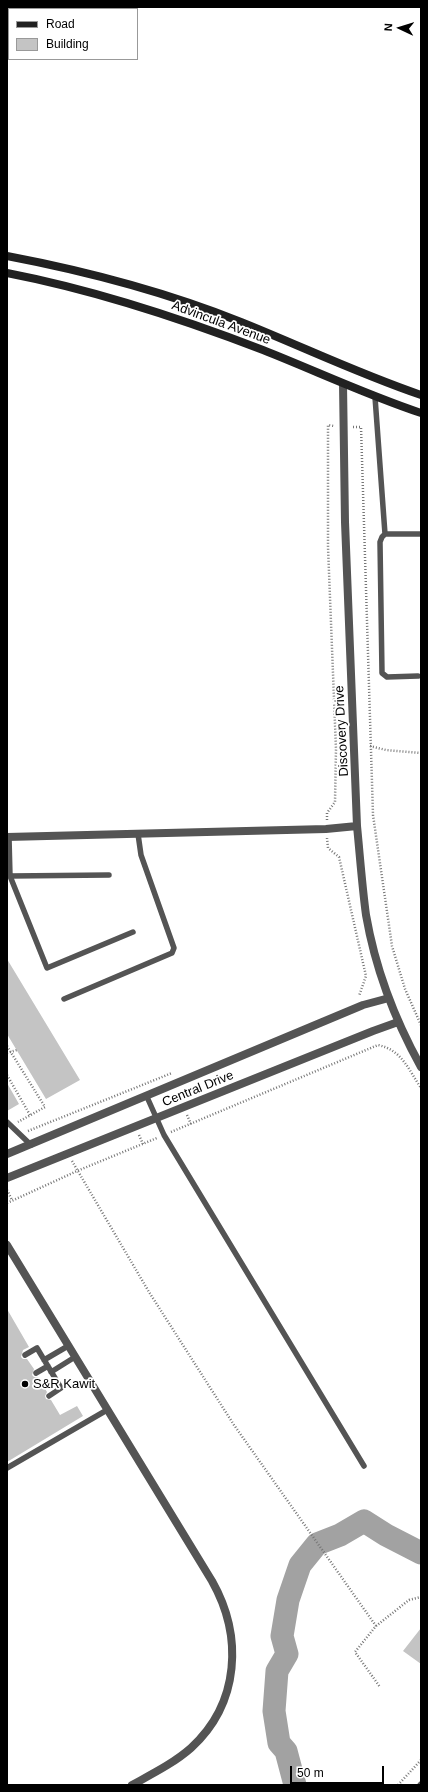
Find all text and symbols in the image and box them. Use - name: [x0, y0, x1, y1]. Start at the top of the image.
- legend: [8, 8, 138, 60]
- north arrow: [380, 8, 420, 48]
- text: Road: [46, 17, 75, 31]
- text: N: [382, 23, 394, 32]
- text: Building: [46, 37, 89, 51]
- street label: Advincula Avenue: [170, 298, 272, 348]
- street label: Discovery Drive: [332, 685, 352, 777]
- street label: Central Drive: [160, 1068, 236, 1110]
- place label: S&R Kawit: [33, 1376, 95, 1392]
- marker: S&R Kawit: [20, 1379, 30, 1389]
- scale bar: [292, 1758, 386, 1784]
- text: 50 m: [297, 1766, 324, 1780]

